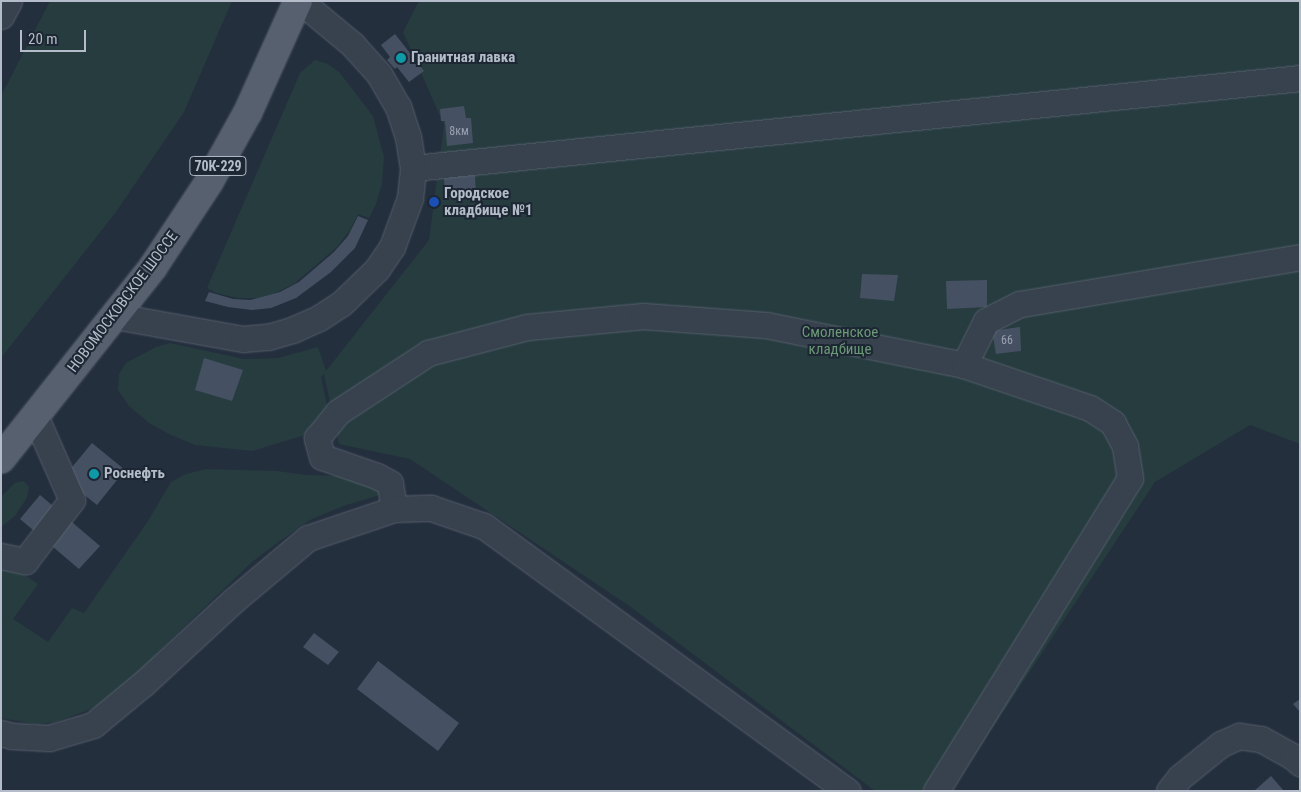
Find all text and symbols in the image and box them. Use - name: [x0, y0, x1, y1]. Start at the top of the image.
- scale bar: [22, 20, 89, 52]
- text: 20 m: [28, 30, 58, 48]
- place label: Гранитная лавка: [411, 49, 515, 67]
- marker: Гранитная лавка: [395, 52, 407, 64]
- house number: 8км: [449, 125, 469, 139]
- road number: 70К-229: [189, 154, 247, 178]
- place label: Городское кладбище №1: [444, 184, 533, 219]
- marker: Городское кладбище №1: [428, 196, 440, 208]
- street label: НОВОМОСКОВСКОЕ ШОССЕ: [64, 228, 182, 376]
- park label: Смоленское кладбище: [802, 323, 878, 358]
- house number: 66: [1001, 334, 1013, 348]
- place label: Роснефть: [104, 465, 165, 483]
- marker: Роснефть: [88, 468, 100, 480]

